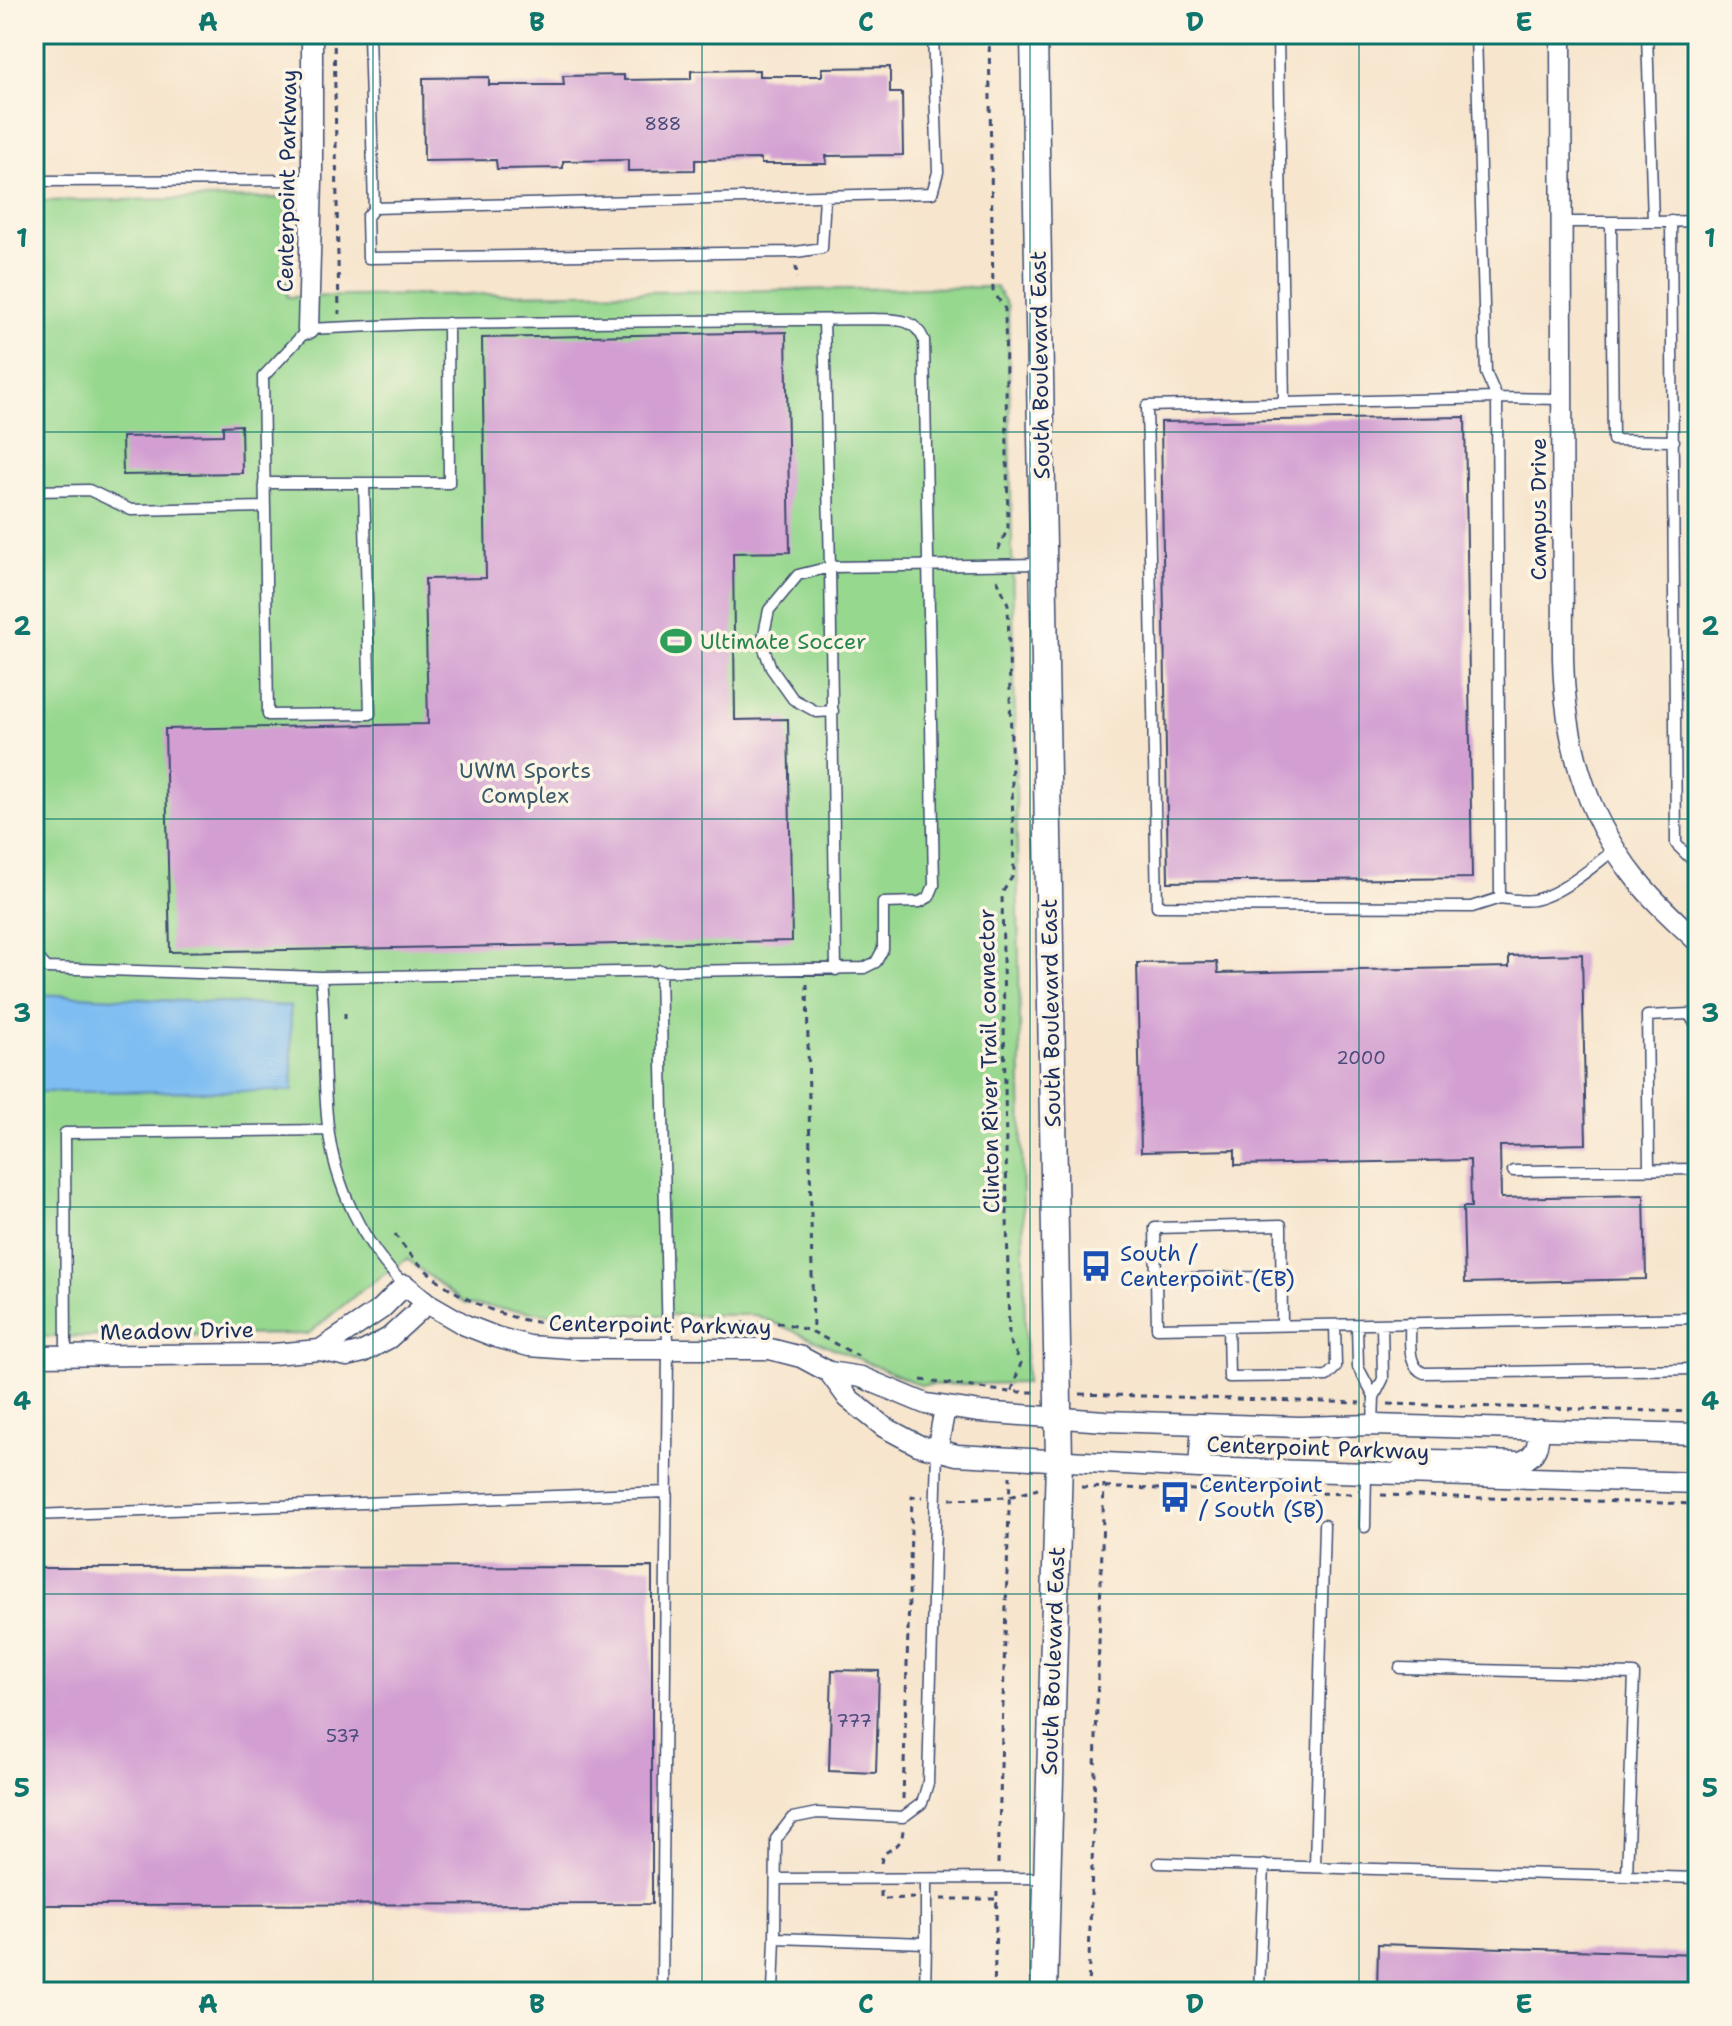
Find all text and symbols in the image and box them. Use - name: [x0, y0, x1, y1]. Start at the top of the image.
- text: A: [198, 4, 218, 39]
- text: B: [529, 4, 545, 39]
- text: C: [858, 4, 874, 39]
- text: D: [1186, 4, 1204, 39]
- text: E: [1515, 4, 1533, 39]
- street label: Centerpoint Parkway: [271, 69, 303, 293]
- house number: 888: [645, 112, 681, 136]
- text: 1: [16, 220, 28, 255]
- text: 1: [1704, 220, 1716, 255]
- street label: South Boulevard East: [1024, 250, 1056, 480]
- street label: Campus Drive: [1524, 437, 1553, 581]
- text: 2: [13, 608, 31, 643]
- text: 2: [1701, 608, 1719, 643]
- sports icon: Ultimate Soccer: [659, 624, 693, 658]
- place label: Ultimate Soccer: [700, 627, 866, 656]
- park label: UWM Sports Complex: [459, 756, 591, 810]
- street label: South Boulevard East: [1035, 898, 1067, 1128]
- street label: Clinton River Trail connector: [972, 908, 1006, 1214]
- text: 3: [13, 995, 31, 1030]
- text: 3: [1701, 995, 1719, 1030]
- house number: 2000: [1336, 1046, 1386, 1070]
- place label: South / Centerpoint (EB): [1120, 1239, 1295, 1293]
- bus stop icon: South / Centerpoint (EB): [1079, 1249, 1113, 1283]
- street label: Centerpoint Parkway: [548, 1309, 772, 1341]
- street label: Meadow Drive: [100, 1315, 254, 1347]
- text: 4: [13, 1383, 31, 1418]
- text: 4: [1701, 1383, 1719, 1418]
- street label: Centerpoint Parkway: [1206, 1430, 1430, 1466]
- place label: Centerpoint / South (SB): [1199, 1470, 1324, 1524]
- bus stop icon: Centerpoint / South (SB): [1158, 1480, 1192, 1514]
- street label: South Boulevard East: [1035, 1546, 1071, 1776]
- house number: 777: [836, 1709, 872, 1733]
- house number: 537: [326, 1724, 360, 1748]
- text: 5: [14, 1770, 30, 1805]
- text: 5: [1702, 1770, 1718, 1805]
- text: A: [198, 1986, 218, 2021]
- text: B: [529, 1986, 545, 2021]
- text: C: [858, 1986, 874, 2021]
- text: D: [1186, 1986, 1204, 2021]
- text: E: [1515, 1986, 1533, 2021]

